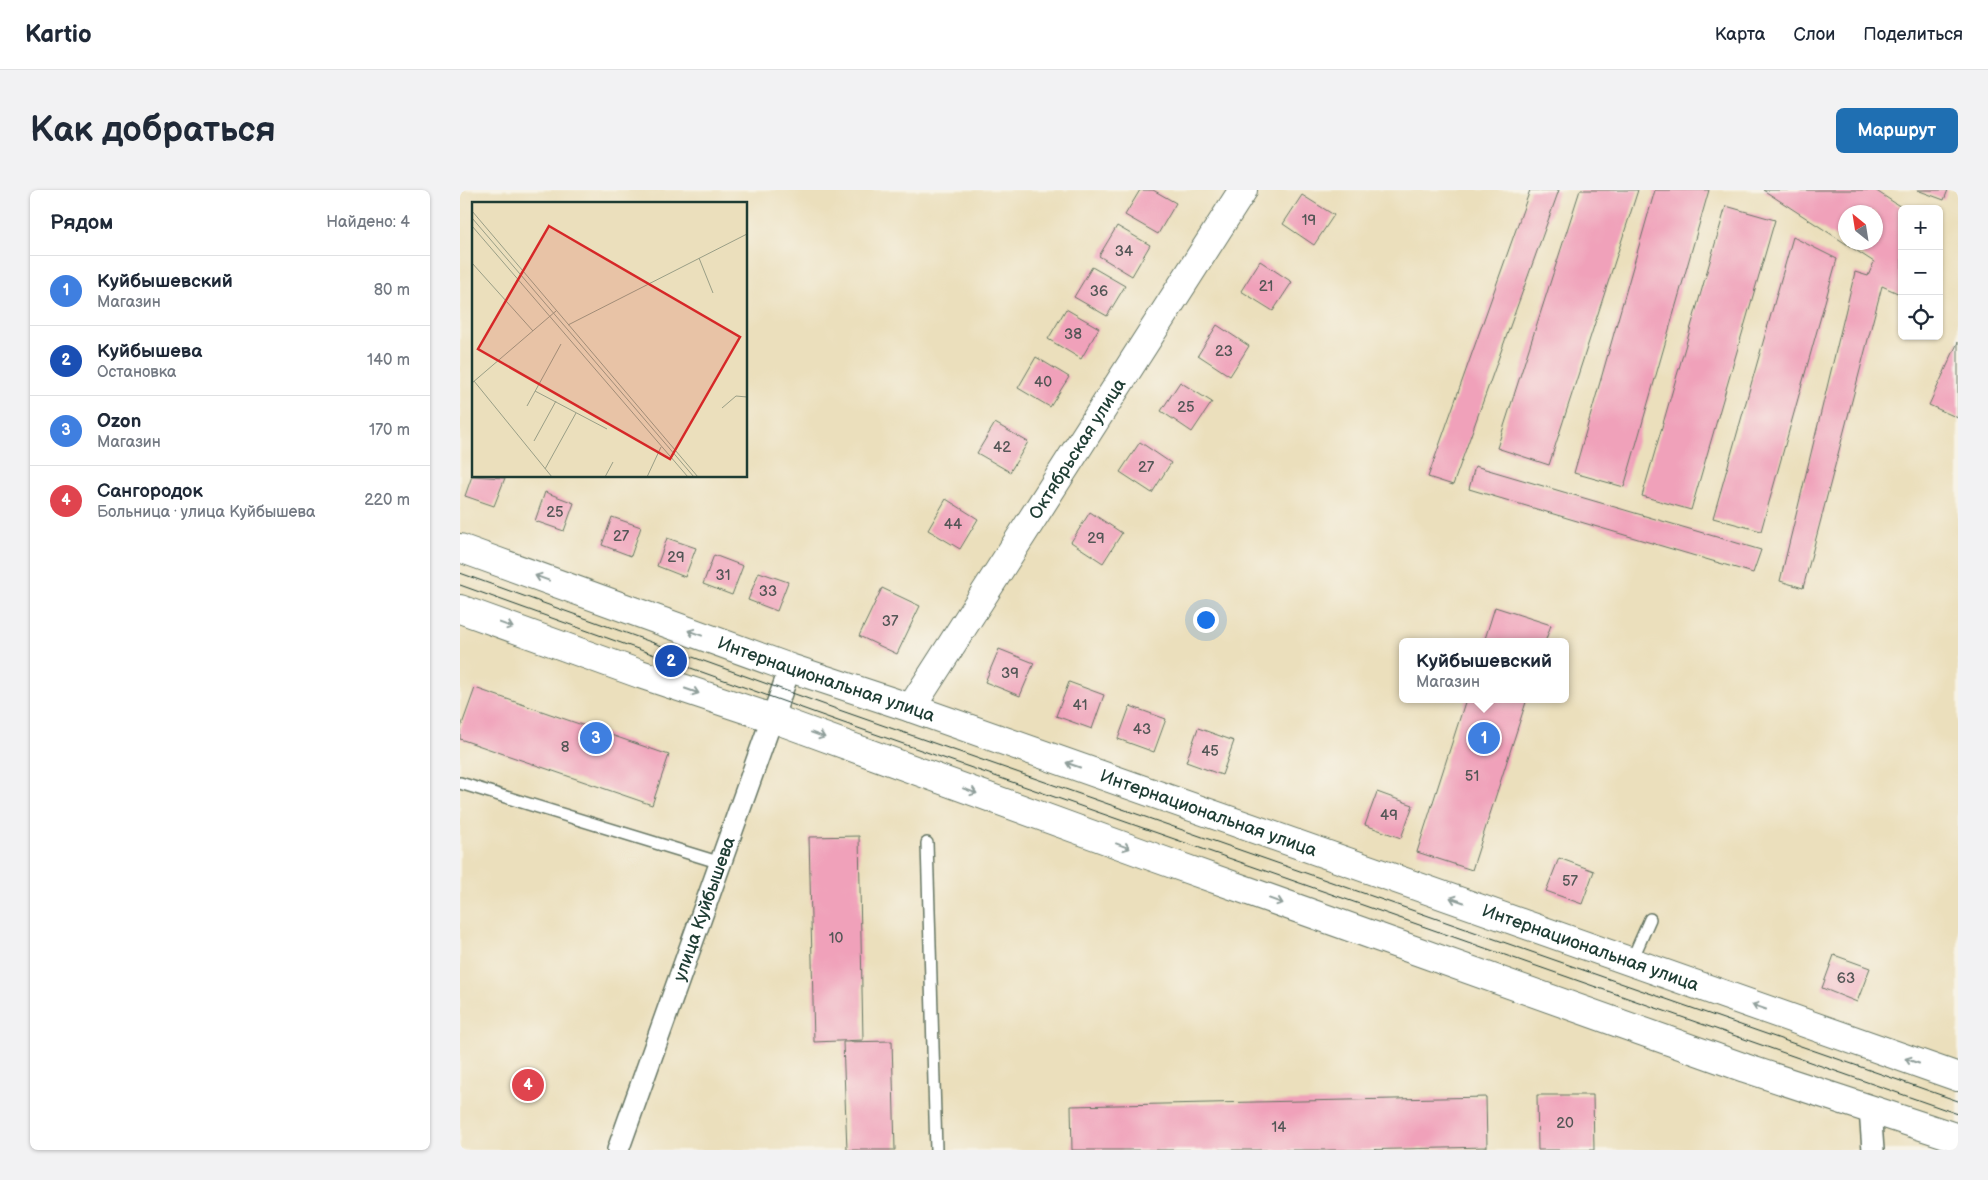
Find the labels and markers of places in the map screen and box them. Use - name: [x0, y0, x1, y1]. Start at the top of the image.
- pin: 2: [655, 642, 687, 680]
- pin: 3: [580, 719, 612, 757]
- pin: 1: [1468, 719, 1500, 757]
- pin: 4: [512, 1066, 544, 1104]

